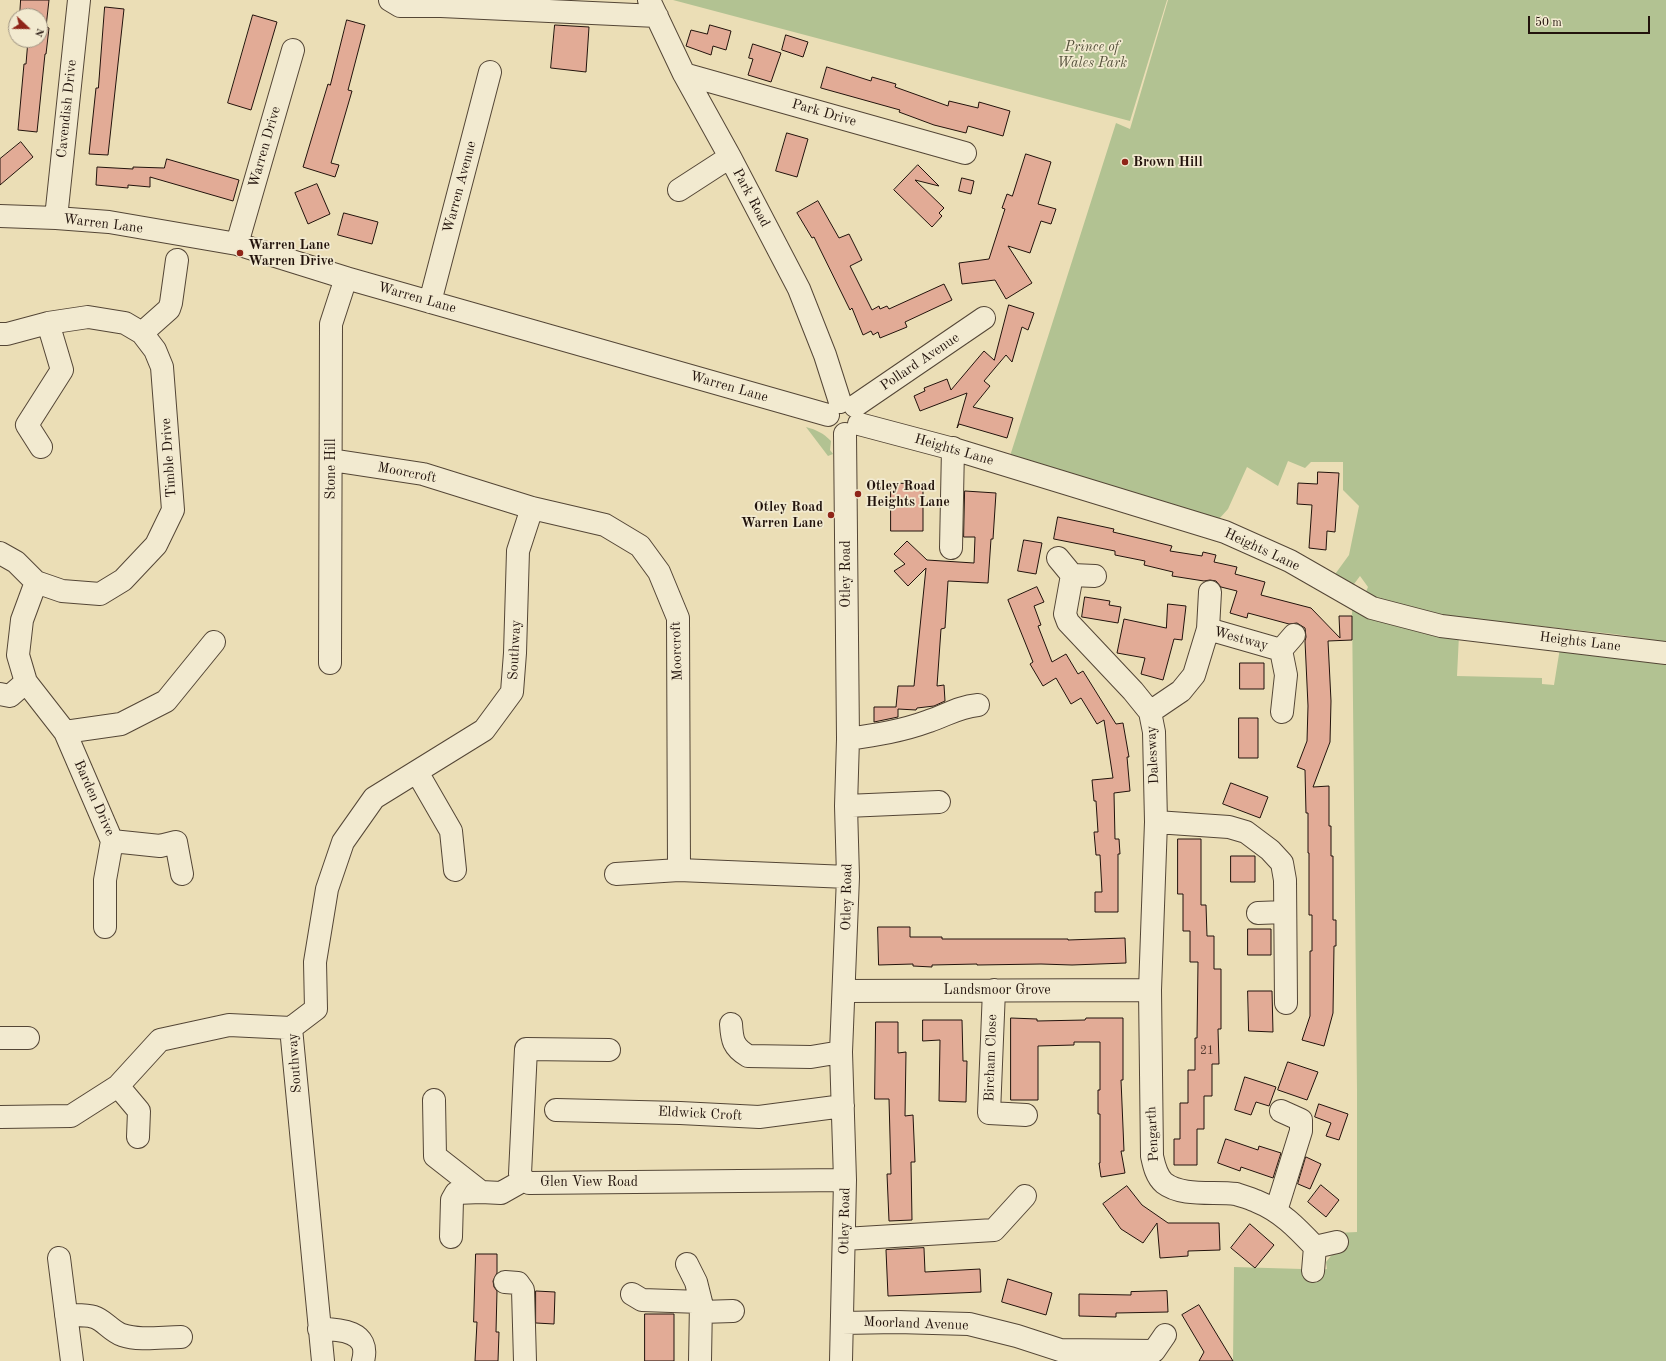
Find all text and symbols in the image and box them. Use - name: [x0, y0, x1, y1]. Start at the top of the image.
- north arrow: [8, 8, 48, 48]
- scale bar: [1530, 8, 1652, 34]
- text: 50 m: [1535, 17, 1562, 29]
- text: N: [32, 26, 45, 38]
- park label: Prince of Wales Park: [1057, 39, 1127, 72]
- street label: Cavendish Drive: [53, 59, 81, 159]
- street label: Park Drive: [790, 96, 858, 130]
- street label: Warren Drive: [245, 104, 285, 190]
- street label: Warren Avenue: [440, 139, 480, 235]
- place label: Brown Hill: [1133, 154, 1203, 170]
- marker: Brown Hill: [1120, 157, 1130, 167]
- street label: Park Road: [729, 166, 773, 230]
- street label: Warren Lane: [62, 211, 144, 237]
- place label: Warren Lane Warren Drive: [248, 237, 334, 270]
- marker: Warren Lane Warren Drive: [235, 248, 245, 258]
- street label: Warren Lane: [376, 279, 458, 317]
- street label: Pollard Avenue: [877, 329, 963, 395]
- street label: Warren Lane: [688, 368, 770, 406]
- street label: Timble Drive: [158, 418, 180, 498]
- street label: Heights Lane: [912, 431, 996, 469]
- street label: Stone Hill: [323, 439, 339, 499]
- street label: Moorcroft: [376, 459, 438, 487]
- place label: Otley Road Heights Lane: [866, 478, 950, 510]
- marker: Otley Road Heights Lane: [853, 489, 863, 499]
- place label: Otley Road Warren Lane: [741, 499, 823, 532]
- marker: Otley Road Warren Lane: [826, 510, 836, 520]
- street label: Heights Lane: [1221, 525, 1303, 575]
- street label: Otley Road: [838, 540, 854, 608]
- street label: Southway: [505, 620, 525, 680]
- street label: Moorcroft: [668, 621, 686, 681]
- street label: Westway: [1212, 624, 1270, 654]
- street label: Heights Lane: [1538, 629, 1622, 655]
- street label: Dalesway: [1143, 725, 1163, 785]
- street label: Barden Drive: [70, 758, 118, 838]
- street label: Otley Road: [838, 863, 856, 931]
- street label: Landsmoor Grove: [943, 982, 1051, 998]
- street label: Bircham Close: [981, 1014, 1001, 1102]
- street label: Southway: [285, 1032, 305, 1094]
- house number: 21: [1200, 1044, 1214, 1058]
- street label: Eldwick Croft: [657, 1103, 743, 1125]
- street label: Pengarth: [1143, 1106, 1163, 1162]
- street label: Glen View Road: [540, 1174, 638, 1190]
- street label: Otley Road: [836, 1187, 854, 1255]
- street label: Moorland Avenue: [863, 1314, 969, 1334]

